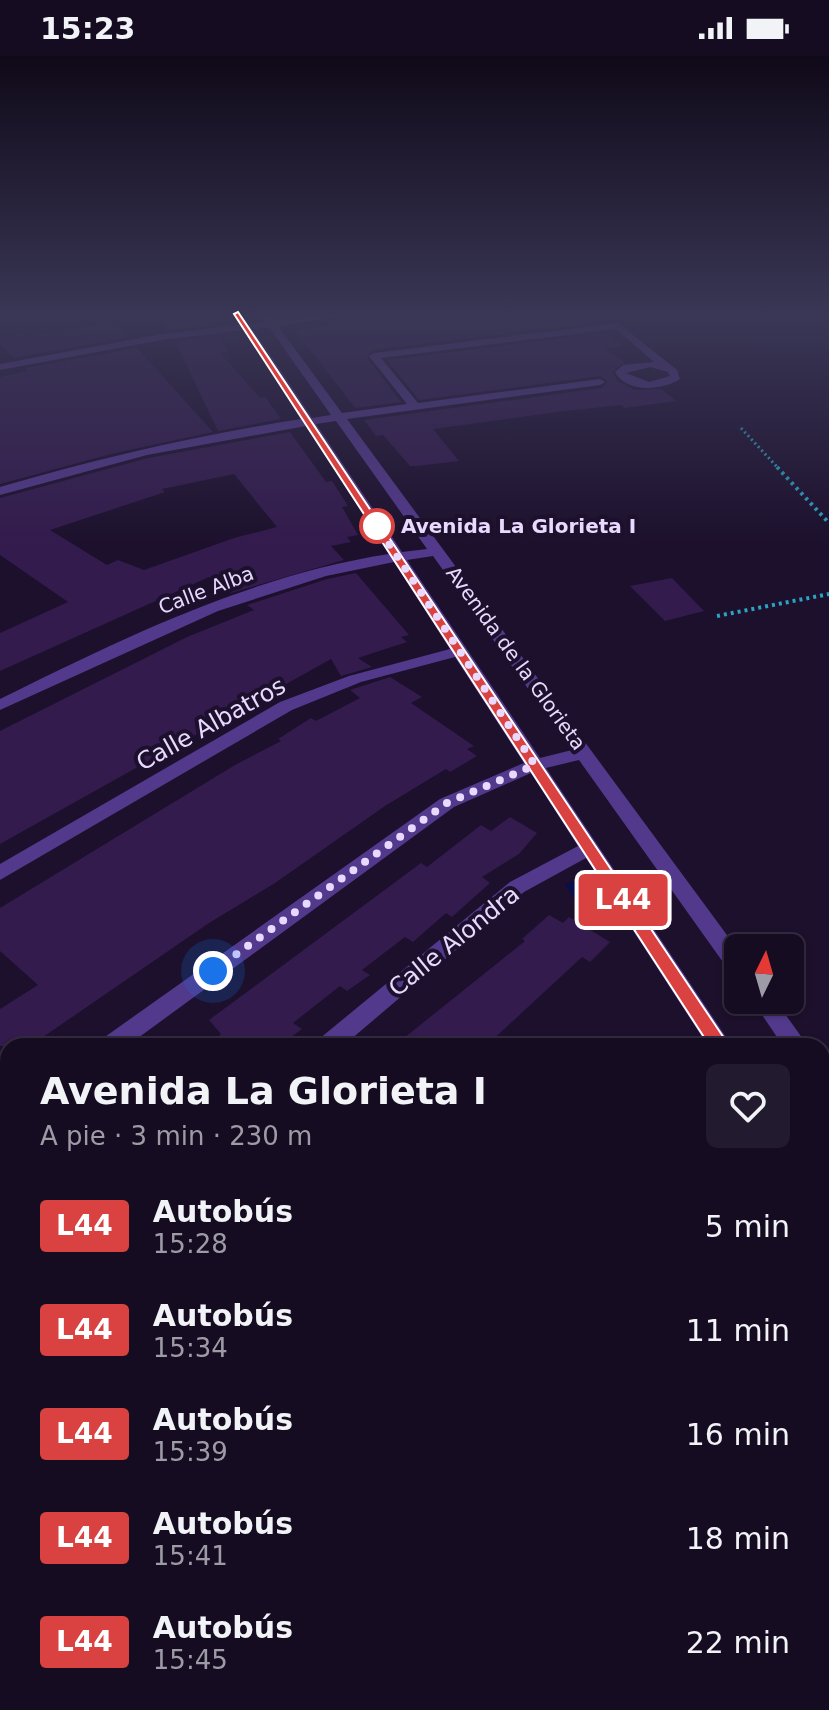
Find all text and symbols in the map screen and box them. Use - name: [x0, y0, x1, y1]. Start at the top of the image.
- text: 15:23: [40, 11, 136, 46]
- marker: Avenida La Glorieta I: [360, 509, 394, 543]
- place label: Avenida La Glorieta I: [401, 514, 636, 538]
- street label: Calle Alba: [155, 561, 257, 619]
- street label: Avenida de la Glorieta: [441, 561, 591, 755]
- street label: Calle Albatros: [132, 671, 290, 777]
- line badge: L44: [577, 874, 669, 926]
- street label: Calle Alondra: [383, 880, 525, 1002]
- text: L44: [595, 883, 651, 916]
- north arrow: [724, 934, 804, 1014]
- map controls: [724, 934, 804, 1014]
- your location: [193, 951, 233, 991]
- button: heart: [706, 1064, 790, 1148]
- text: Avenida La Glorieta I: [40, 1069, 487, 1113]
- text: A pie · 3 min · 230 m: [40, 1121, 312, 1151]
- text: Autobús: [153, 1194, 293, 1229]
- text: L44: [56, 1209, 113, 1242]
- text: 5 min: [705, 1209, 790, 1244]
- text: 15:28: [153, 1229, 228, 1259]
- text: Autobús: [153, 1298, 293, 1333]
- text: L44: [56, 1313, 113, 1346]
- text: 11 min: [686, 1313, 790, 1348]
- text: 15:34: [153, 1333, 228, 1363]
- text: Autobús: [153, 1402, 293, 1437]
- text: L44: [56, 1417, 113, 1450]
- text: 16 min: [686, 1417, 790, 1452]
- text: 15:39: [153, 1437, 228, 1467]
- text: Autobús: [153, 1506, 293, 1541]
- text: L44: [56, 1521, 113, 1554]
- text: 18 min: [686, 1521, 790, 1556]
- text: 15:41: [153, 1541, 228, 1571]
- text: Autobús: [153, 1610, 293, 1645]
- text: L44: [56, 1625, 113, 1658]
- text: 22 min: [686, 1625, 790, 1660]
- text: 15:45: [153, 1645, 228, 1675]

